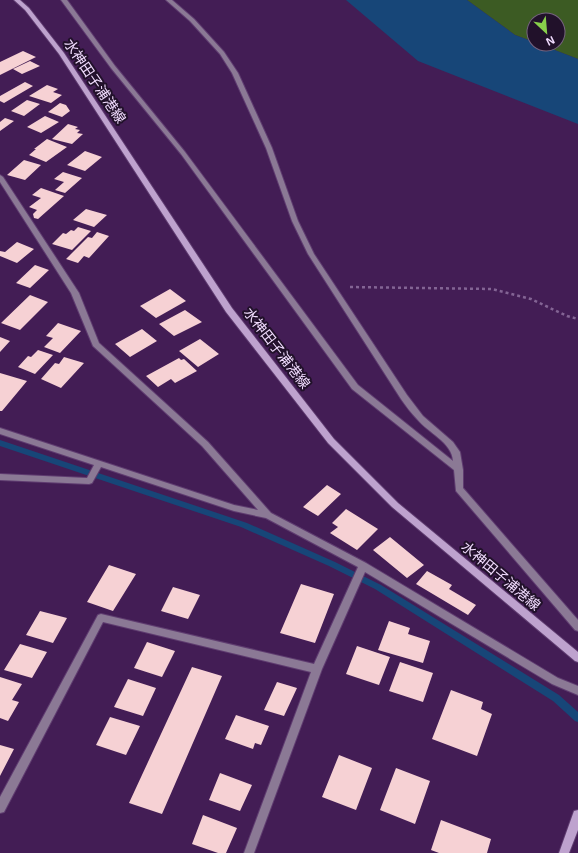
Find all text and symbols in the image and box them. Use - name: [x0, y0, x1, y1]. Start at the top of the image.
- north arrow: [526, 12, 566, 52]
- text: N: [544, 34, 557, 48]
- street label: 水神田子浦港線: [61, 36, 129, 126]
- street label: 水神田子浦港線: [241, 304, 313, 392]
- street label: 水神田子浦港線: [458, 538, 544, 614]

